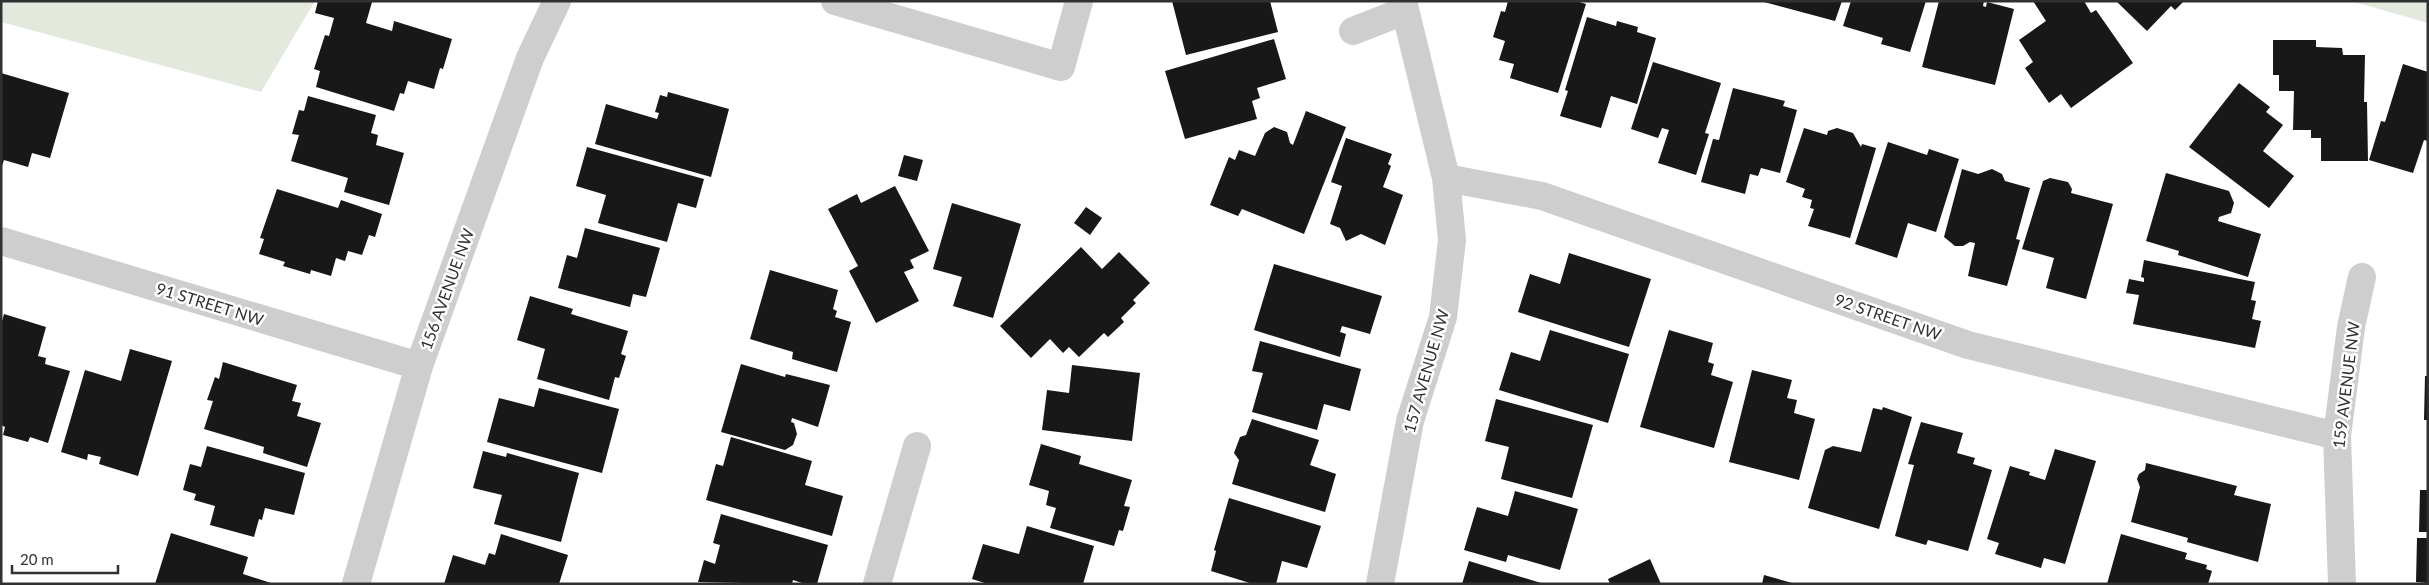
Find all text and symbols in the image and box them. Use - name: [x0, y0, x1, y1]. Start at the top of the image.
- street label: 156 AVENUE NW: [416, 225, 477, 352]
- street label: 91 STREET NW: [154, 278, 266, 329]
- street label: 92 STREET NW: [1833, 289, 1944, 344]
- street label: 157 AVENUE NW: [1399, 307, 1452, 435]
- street label: 159 AVENUE NW: [2328, 320, 2363, 449]
- scale bar: [12, 542, 119, 574]
- text: 20 m: [20, 550, 54, 568]

